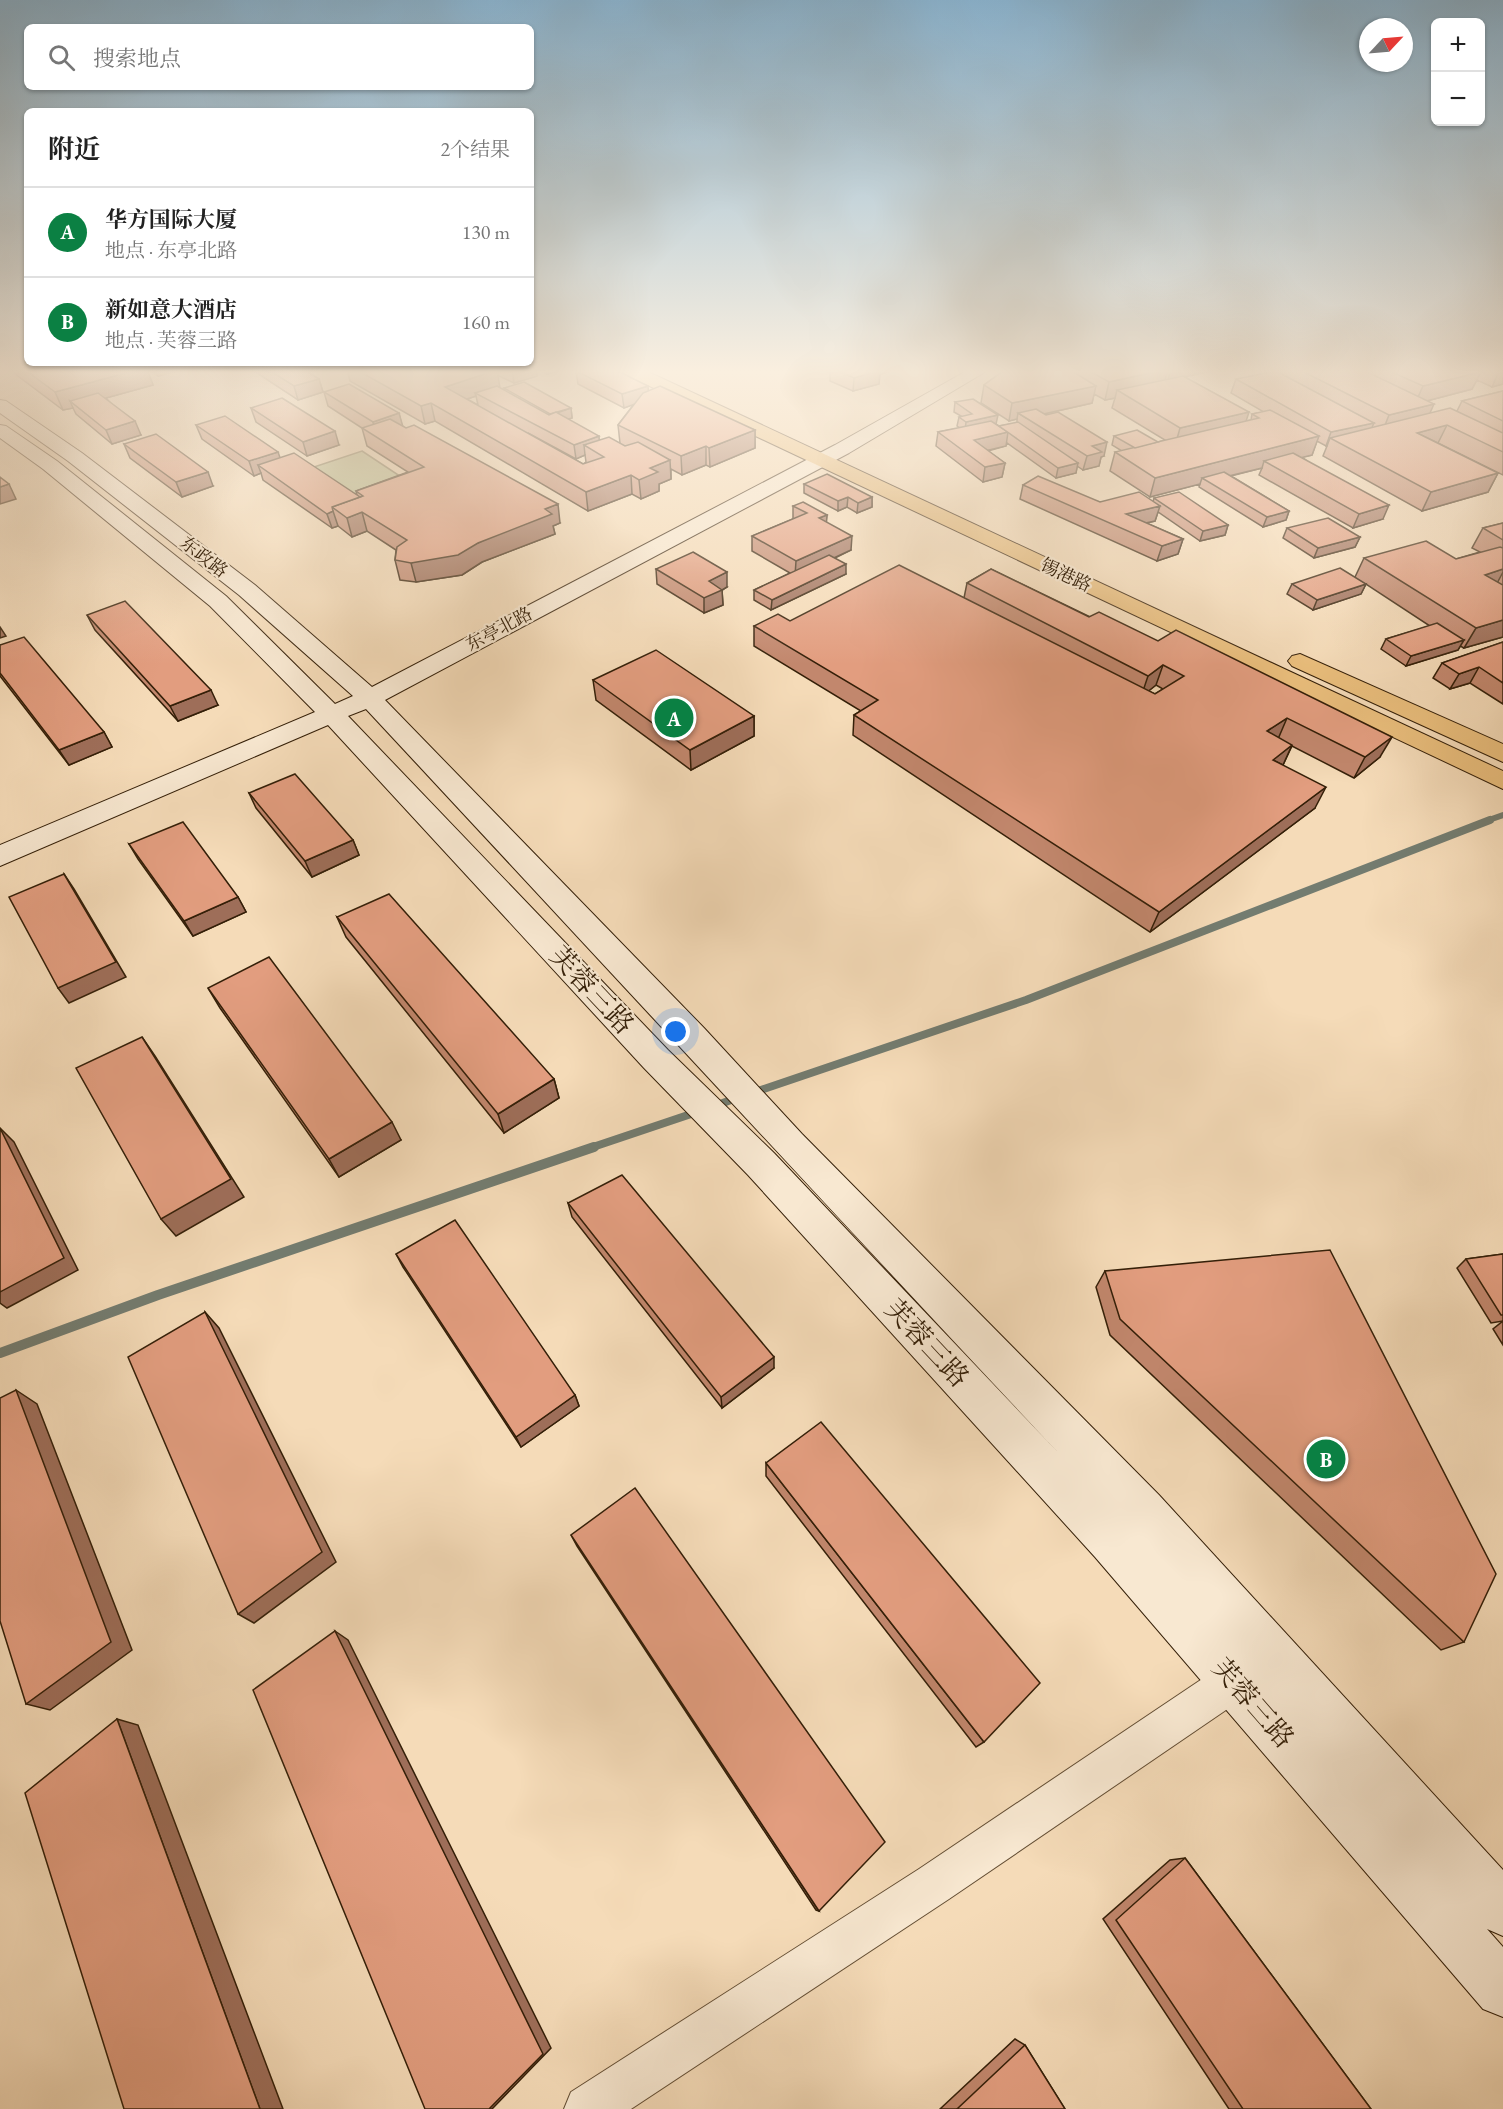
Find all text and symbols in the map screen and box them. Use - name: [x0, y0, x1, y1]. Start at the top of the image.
- north arrow: [1359, 18, 1413, 72]
- map controls: [1431, 18, 1485, 126]
- button: +: [1431, 18, 1485, 72]
- search box: [24, 24, 534, 90]
- icon: search: [45, 41, 78, 74]
- text: 搜索地点: [93, 44, 181, 73]
- button: −: [1431, 72, 1485, 126]
- text: 附近: [48, 132, 100, 166]
- text: 2个结果: [440, 136, 510, 162]
- text: 华方国际大厦: [105, 205, 237, 234]
- text: A: [60, 219, 75, 245]
- text: 130 m: [462, 219, 510, 245]
- text: 地点 · 东亭北路: [105, 237, 237, 263]
- text: 新如意大酒店: [105, 295, 237, 324]
- text: B: [61, 309, 74, 335]
- text: 160 m: [462, 309, 510, 335]
- text: 地点 · 芙蓉三路: [105, 327, 237, 353]
- street label: 东政路: [176, 531, 233, 582]
- street label: 锡港路: [1037, 553, 1096, 596]
- street label: 东亭北路: [462, 602, 536, 656]
- pin: A: [654, 696, 694, 740]
- street label: 芙蓉三路: [543, 938, 642, 1041]
- your location: [661, 1017, 690, 1046]
- street label: 芙蓉三路: [878, 1291, 977, 1394]
- pin: B: [1306, 1436, 1346, 1482]
- street label: 芙蓉三路: [1205, 1650, 1302, 1755]

